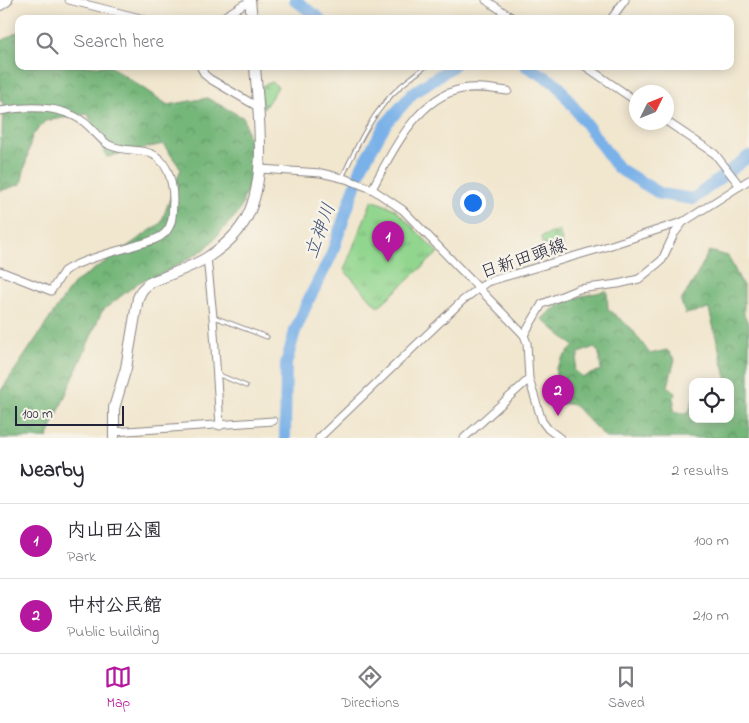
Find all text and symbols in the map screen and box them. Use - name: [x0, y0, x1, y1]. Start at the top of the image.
- search box: [15, 15, 734, 70]
- icon: search: [33, 29, 61, 57]
- text: Search here: [73, 29, 164, 56]
- north arrow: [629, 85, 674, 130]
- your location: [460, 190, 486, 216]
- water label: 立神川: [299, 199, 344, 262]
- pin: 1: [372, 221, 404, 262]
- street label: 日新田頭線: [477, 233, 570, 287]
- pin: 2: [542, 375, 574, 416]
- map controls: [689, 378, 734, 423]
- button: locate: [689, 378, 734, 423]
- scale bar: [15, 403, 124, 426]
- text: 100 m: [22, 404, 53, 425]
- text: Nearby: [20, 456, 84, 486]
- text: 2 results: [671, 459, 729, 483]
- text: 内山田公園: [67, 518, 162, 545]
- text: 1: [33, 529, 39, 553]
- text: 100 m: [694, 529, 729, 553]
- text: Park: [67, 545, 96, 569]
- text: 中村公民館: [67, 593, 162, 620]
- text: 2: [32, 604, 40, 628]
- text: 210 m: [693, 604, 729, 628]
- text: Public building: [67, 620, 159, 644]
- tab: Map: [104, 663, 132, 714]
- tab: Directions: [341, 663, 399, 714]
- tab: Saved: [608, 663, 645, 714]

